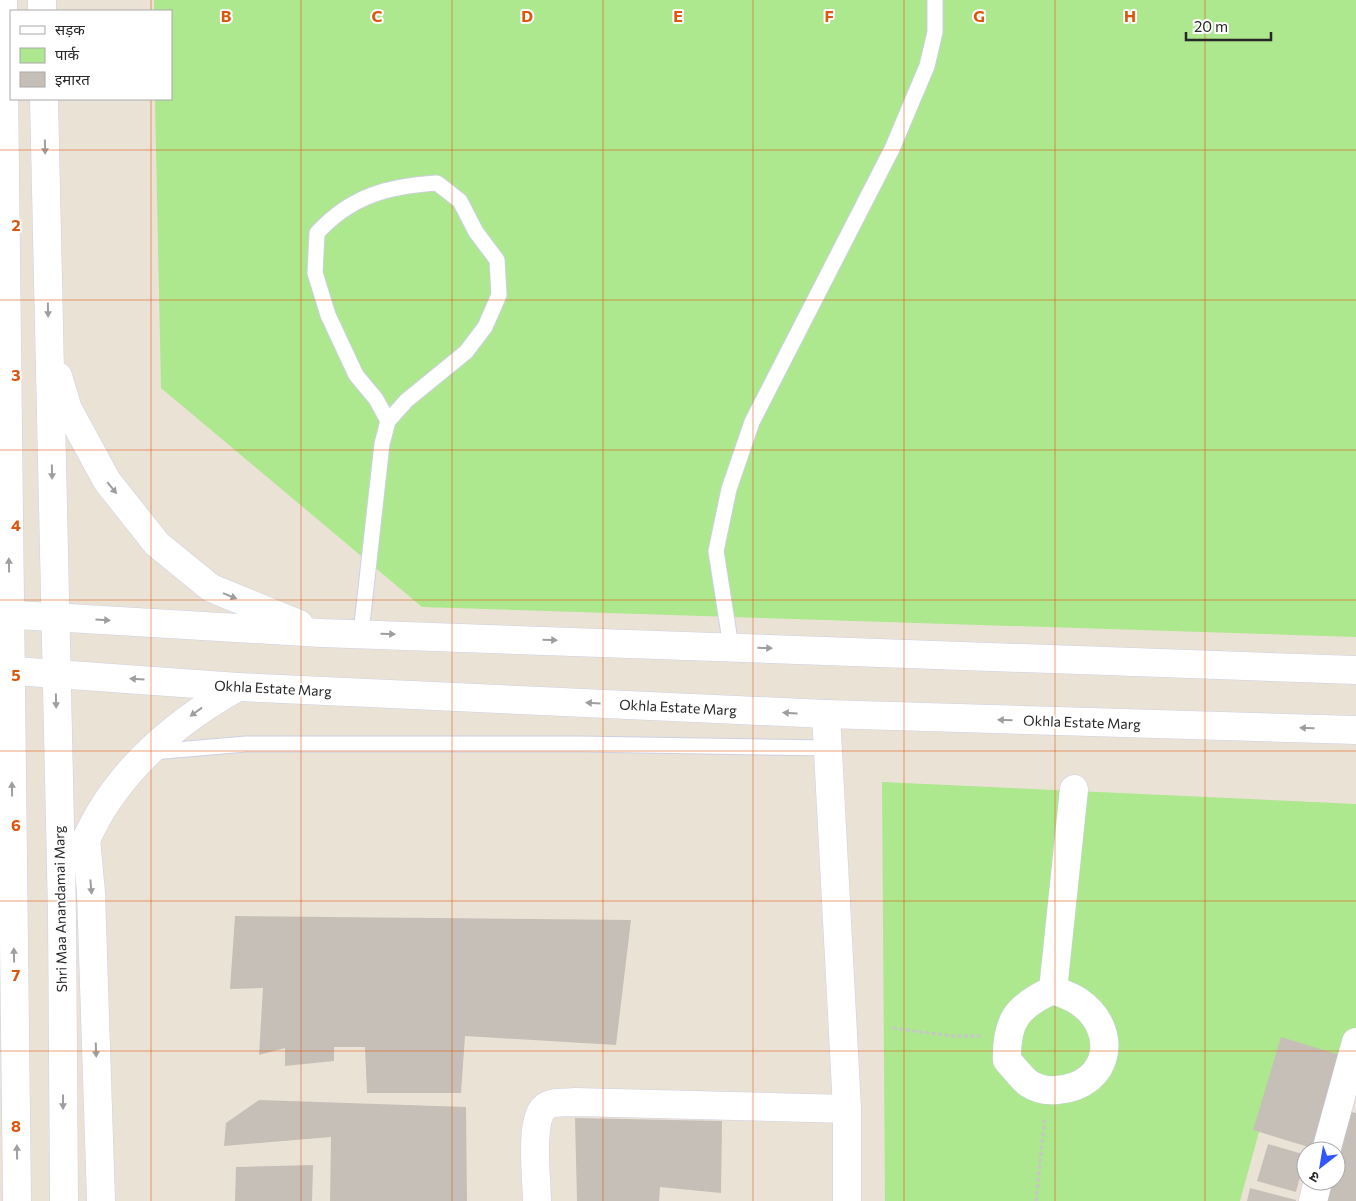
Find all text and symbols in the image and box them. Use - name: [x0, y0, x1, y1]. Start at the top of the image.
- text: B: [221, 6, 232, 25]
- text: C: [372, 6, 383, 25]
- text: D: [521, 6, 533, 25]
- text: E: [673, 6, 683, 25]
- text: F: [824, 6, 834, 25]
- text: G: [973, 6, 985, 25]
- text: H: [1124, 6, 1136, 25]
- legend: [10, 10, 172, 100]
- scale bar: [1186, 10, 1271, 42]
- text: 20 m: [1194, 17, 1228, 35]
- text: सड़क: [55, 20, 85, 38]
- text: पार्क: [55, 45, 79, 63]
- text: इमारत: [55, 70, 90, 88]
- one-way arrow: [41, 140, 49, 156]
- text: 2: [11, 215, 21, 234]
- one-way arrow: [44, 302, 52, 318]
- text: 3: [11, 365, 21, 384]
- one-way arrow: [48, 465, 56, 481]
- one-way arrow: [106, 481, 117, 494]
- text: 4: [11, 515, 21, 534]
- one-way arrow: [5, 557, 13, 573]
- one-way arrow: [223, 592, 238, 600]
- one-way arrow: [95, 616, 111, 624]
- one-way arrow: [380, 630, 396, 638]
- one-way arrow: [542, 636, 558, 644]
- one-way arrow: [757, 644, 773, 652]
- text: 5: [11, 665, 21, 684]
- one-way arrow: [128, 675, 144, 683]
- street label: Okhla Estate Marg: [214, 676, 333, 700]
- one-way arrow: [52, 693, 60, 709]
- street label: Okhla Estate Marg: [619, 695, 738, 719]
- one-way arrow: [584, 699, 600, 707]
- one-way arrow: [189, 707, 203, 717]
- one-way arrow: [782, 708, 798, 716]
- street label: Okhla Estate Marg: [1023, 711, 1142, 733]
- one-way arrow: [997, 715, 1013, 723]
- one-way arrow: [1299, 724, 1315, 732]
- one-way arrow: [8, 781, 16, 797]
- text: 6: [11, 815, 21, 834]
- street label: Shri Maa Anandamai Marg: [50, 825, 70, 992]
- one-way arrow: [87, 880, 95, 896]
- one-way arrow: [10, 947, 18, 963]
- text: 7: [12, 965, 21, 984]
- one-way arrow: [92, 1042, 100, 1058]
- one-way arrow: [59, 1095, 67, 1111]
- text: 8: [11, 1116, 21, 1135]
- north arrow: [1296, 1141, 1346, 1191]
- one-way arrow: [13, 1144, 21, 1160]
- text: उ: [1305, 1168, 1322, 1187]

